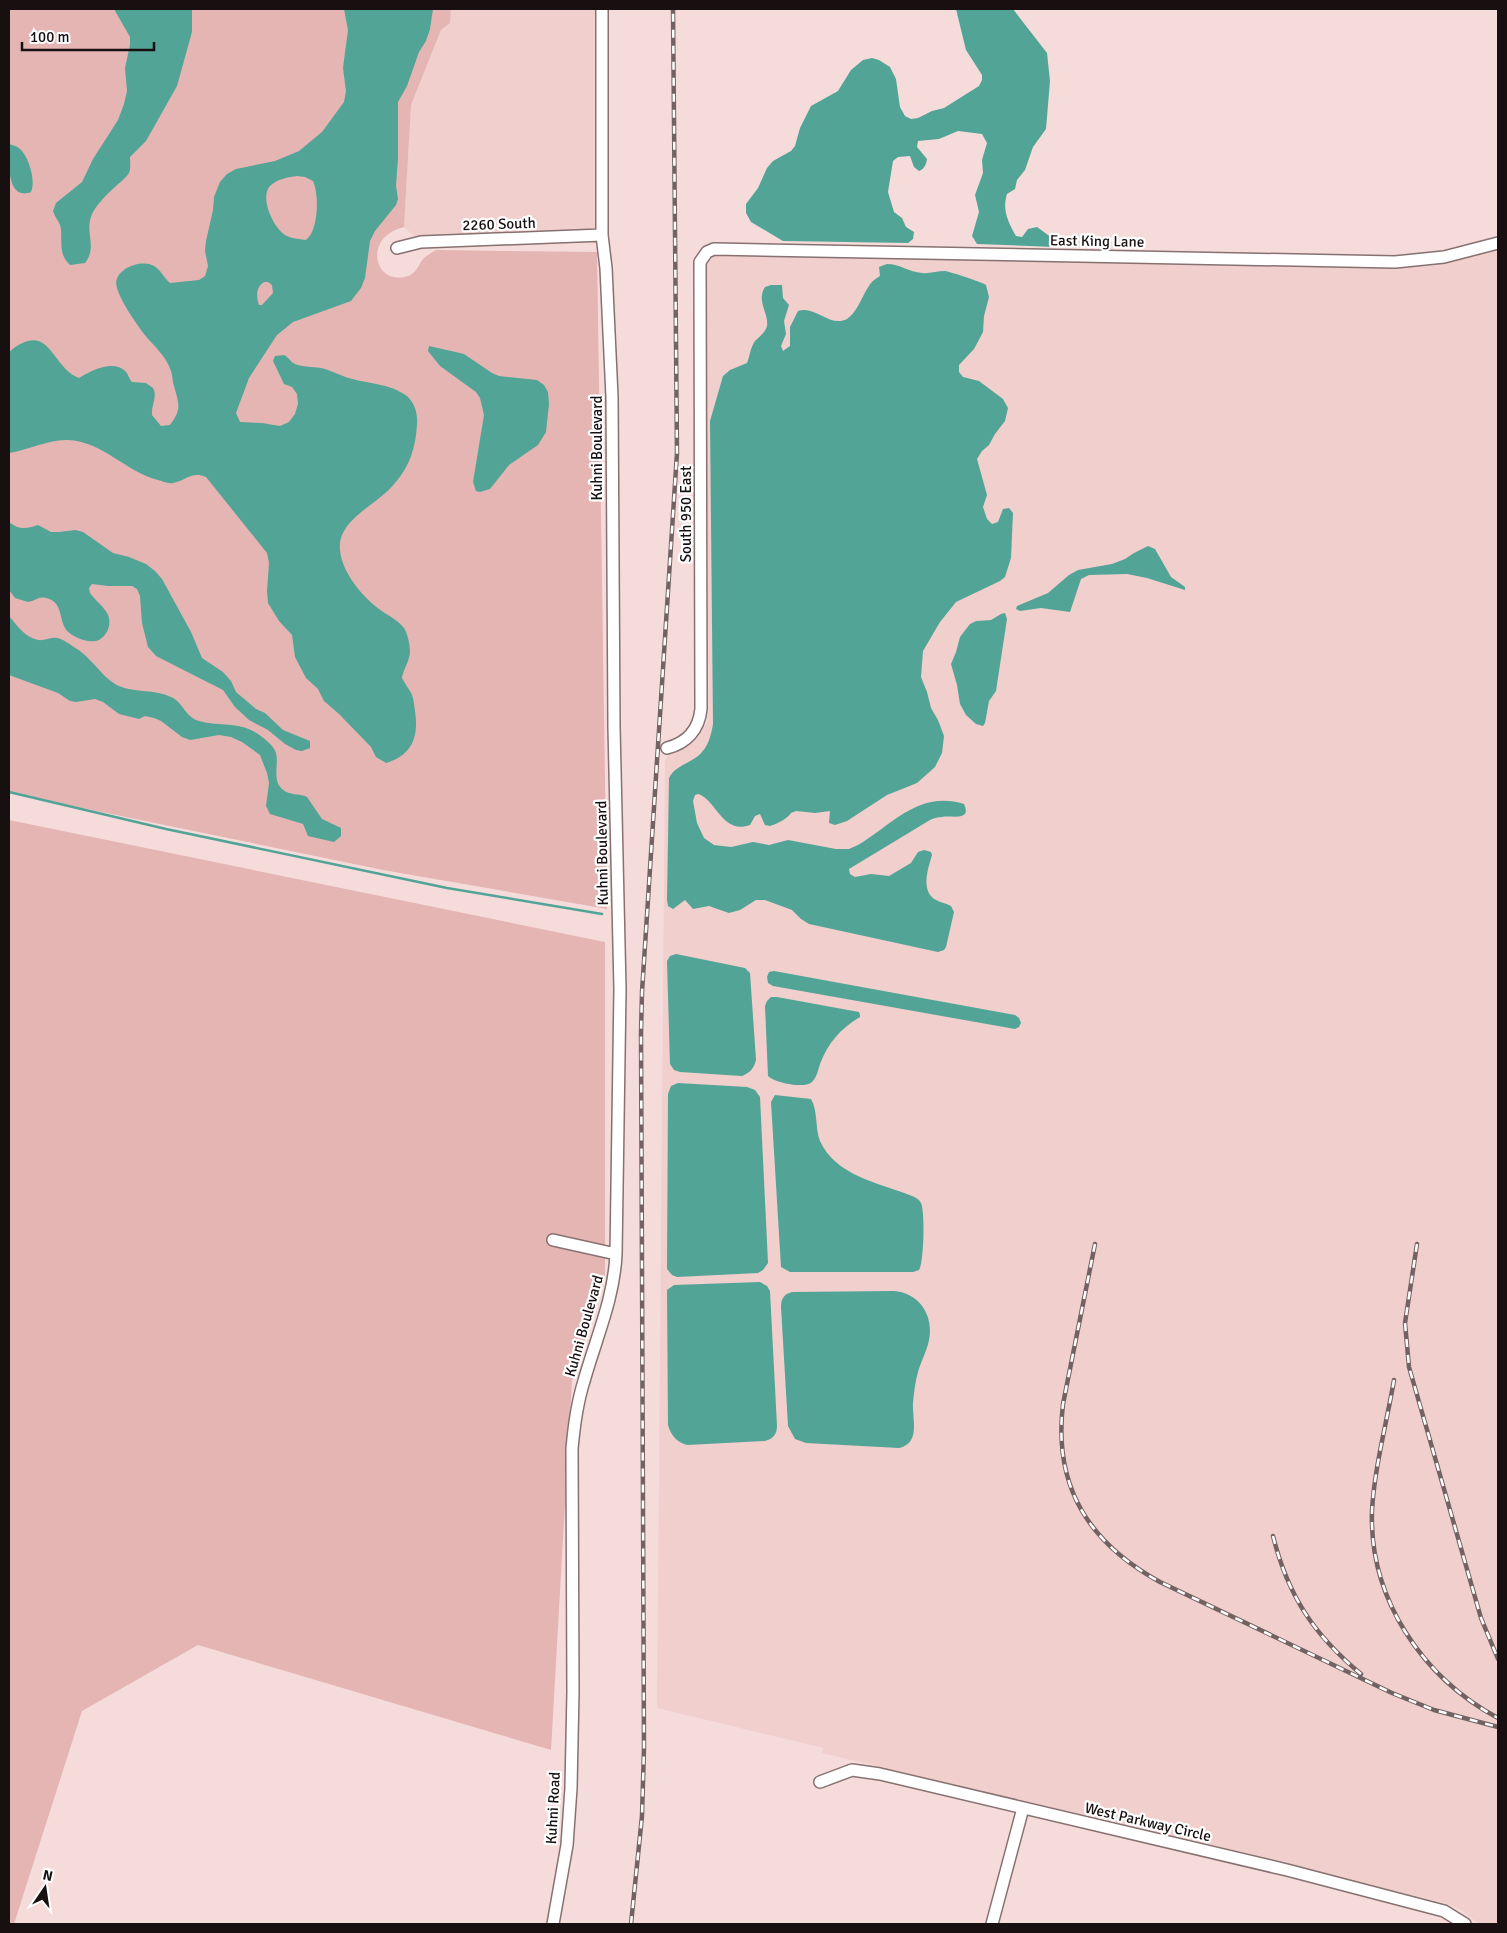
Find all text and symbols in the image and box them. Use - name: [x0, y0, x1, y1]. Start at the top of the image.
- scale bar: [22, 20, 155, 52]
- text: 100 m: [30, 28, 70, 46]
- street label: 2260 South: [462, 214, 536, 234]
- street label: East King Lane: [1050, 231, 1144, 251]
- street label: Kuhni Boulevard: [588, 395, 606, 501]
- street label: South 950 East: [677, 466, 695, 562]
- street label: Kuhni Boulevard: [592, 800, 612, 906]
- street label: Kuhni Boulevard: [561, 1273, 607, 1379]
- street label: Kuhni Road: [542, 1771, 564, 1845]
- street label: West Parkway Circle: [1083, 1799, 1213, 1845]
- north arrow: [20, 1863, 70, 1913]
- text: N: [41, 1866, 54, 1885]

